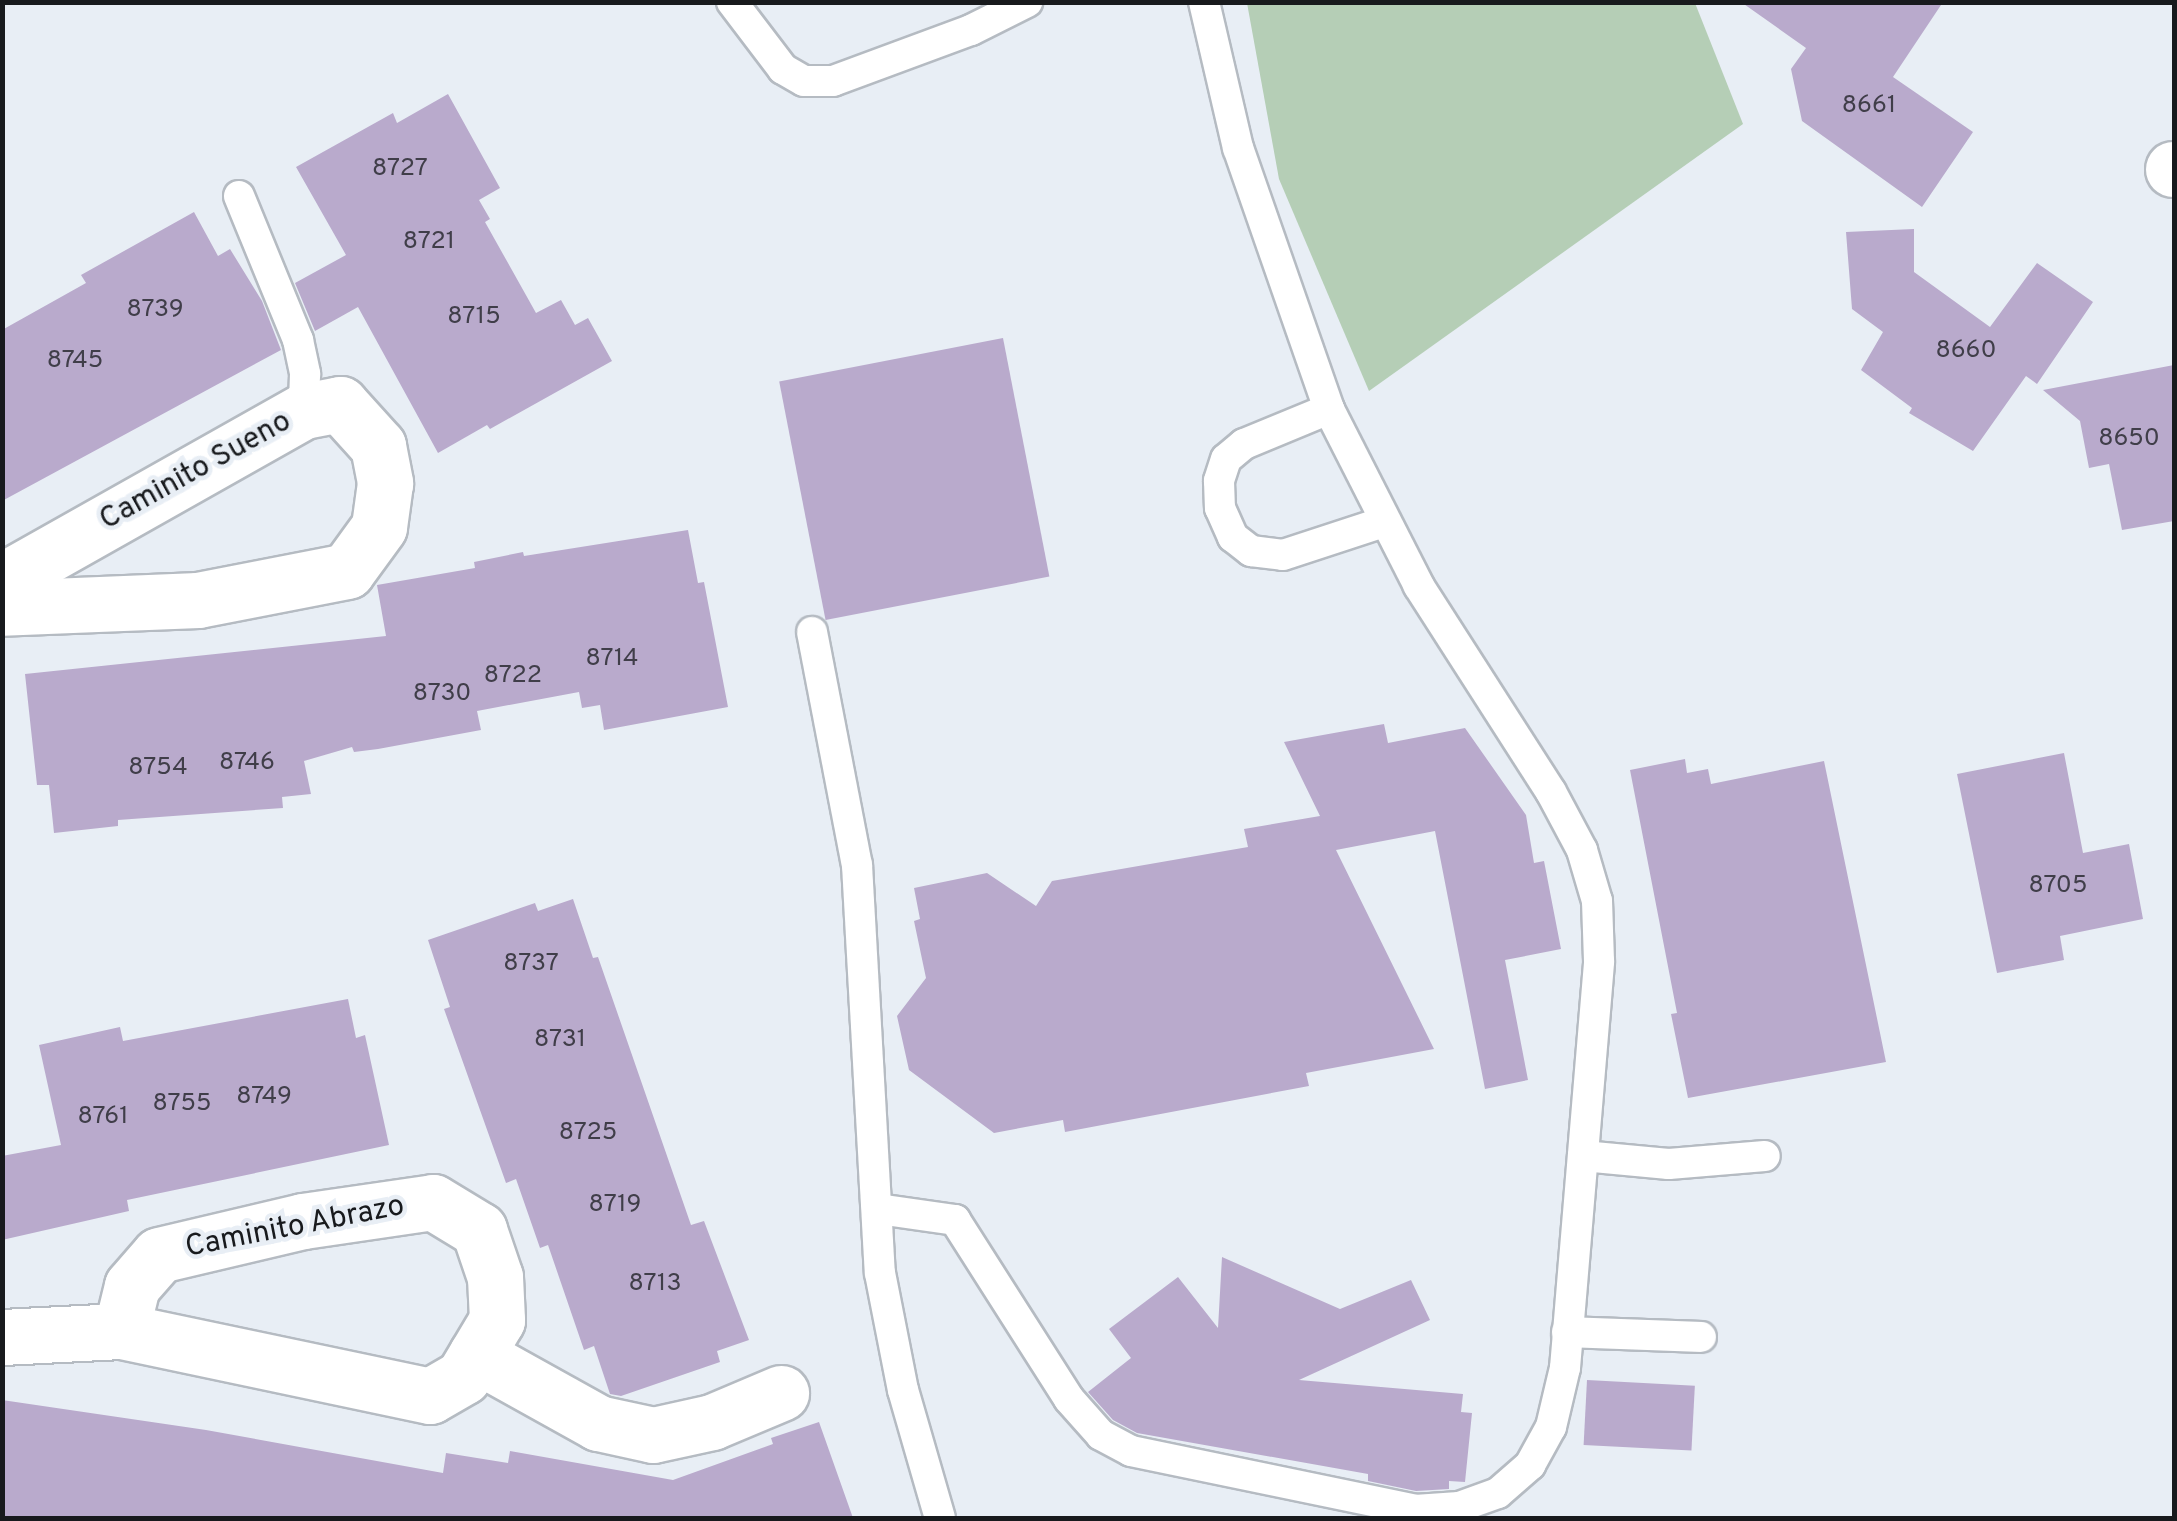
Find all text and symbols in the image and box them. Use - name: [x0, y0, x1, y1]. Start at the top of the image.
- house number: 8661: [1842, 91, 1896, 121]
- house number: 8727: [372, 154, 428, 184]
- house number: 8721: [403, 227, 455, 257]
- house number: 8739: [126, 295, 184, 325]
- house number: 8715: [447, 302, 501, 332]
- house number: 8660: [1935, 336, 1997, 366]
- house number: 8745: [47, 346, 103, 376]
- street label: Caminito Sueno: [94, 405, 298, 539]
- house number: 8650: [2098, 424, 2160, 454]
- house number: 8714: [586, 644, 638, 674]
- house number: 8722: [484, 661, 542, 691]
- house number: 8730: [413, 679, 471, 709]
- house number: 8746: [219, 748, 275, 778]
- house number: 8754: [128, 753, 188, 783]
- house number: 8705: [2029, 871, 2087, 901]
- house number: 8737: [503, 949, 559, 979]
- house number: 8731: [534, 1025, 586, 1055]
- house number: 8749: [236, 1082, 292, 1112]
- house number: 8755: [152, 1089, 212, 1119]
- house number: 8761: [77, 1102, 129, 1132]
- house number: 8725: [559, 1118, 617, 1148]
- street label: Caminito Abrazo: [182, 1189, 408, 1267]
- house number: 8719: [589, 1190, 641, 1220]
- house number: 8713: [629, 1269, 681, 1299]

